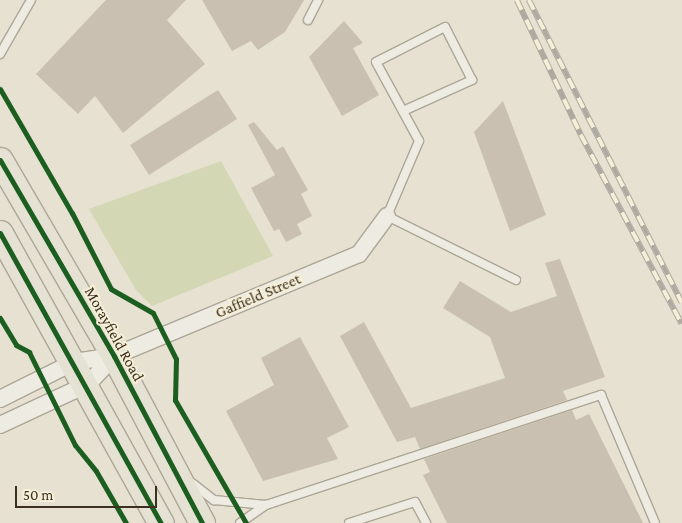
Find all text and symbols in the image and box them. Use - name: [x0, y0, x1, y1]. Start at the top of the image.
- street label: Gaffield Street: [212, 269, 304, 323]
- street label: Morayfield Road: [80, 283, 148, 385]
- scale bar: [18, 476, 160, 508]
- text: 50 m: [23, 487, 53, 503]

